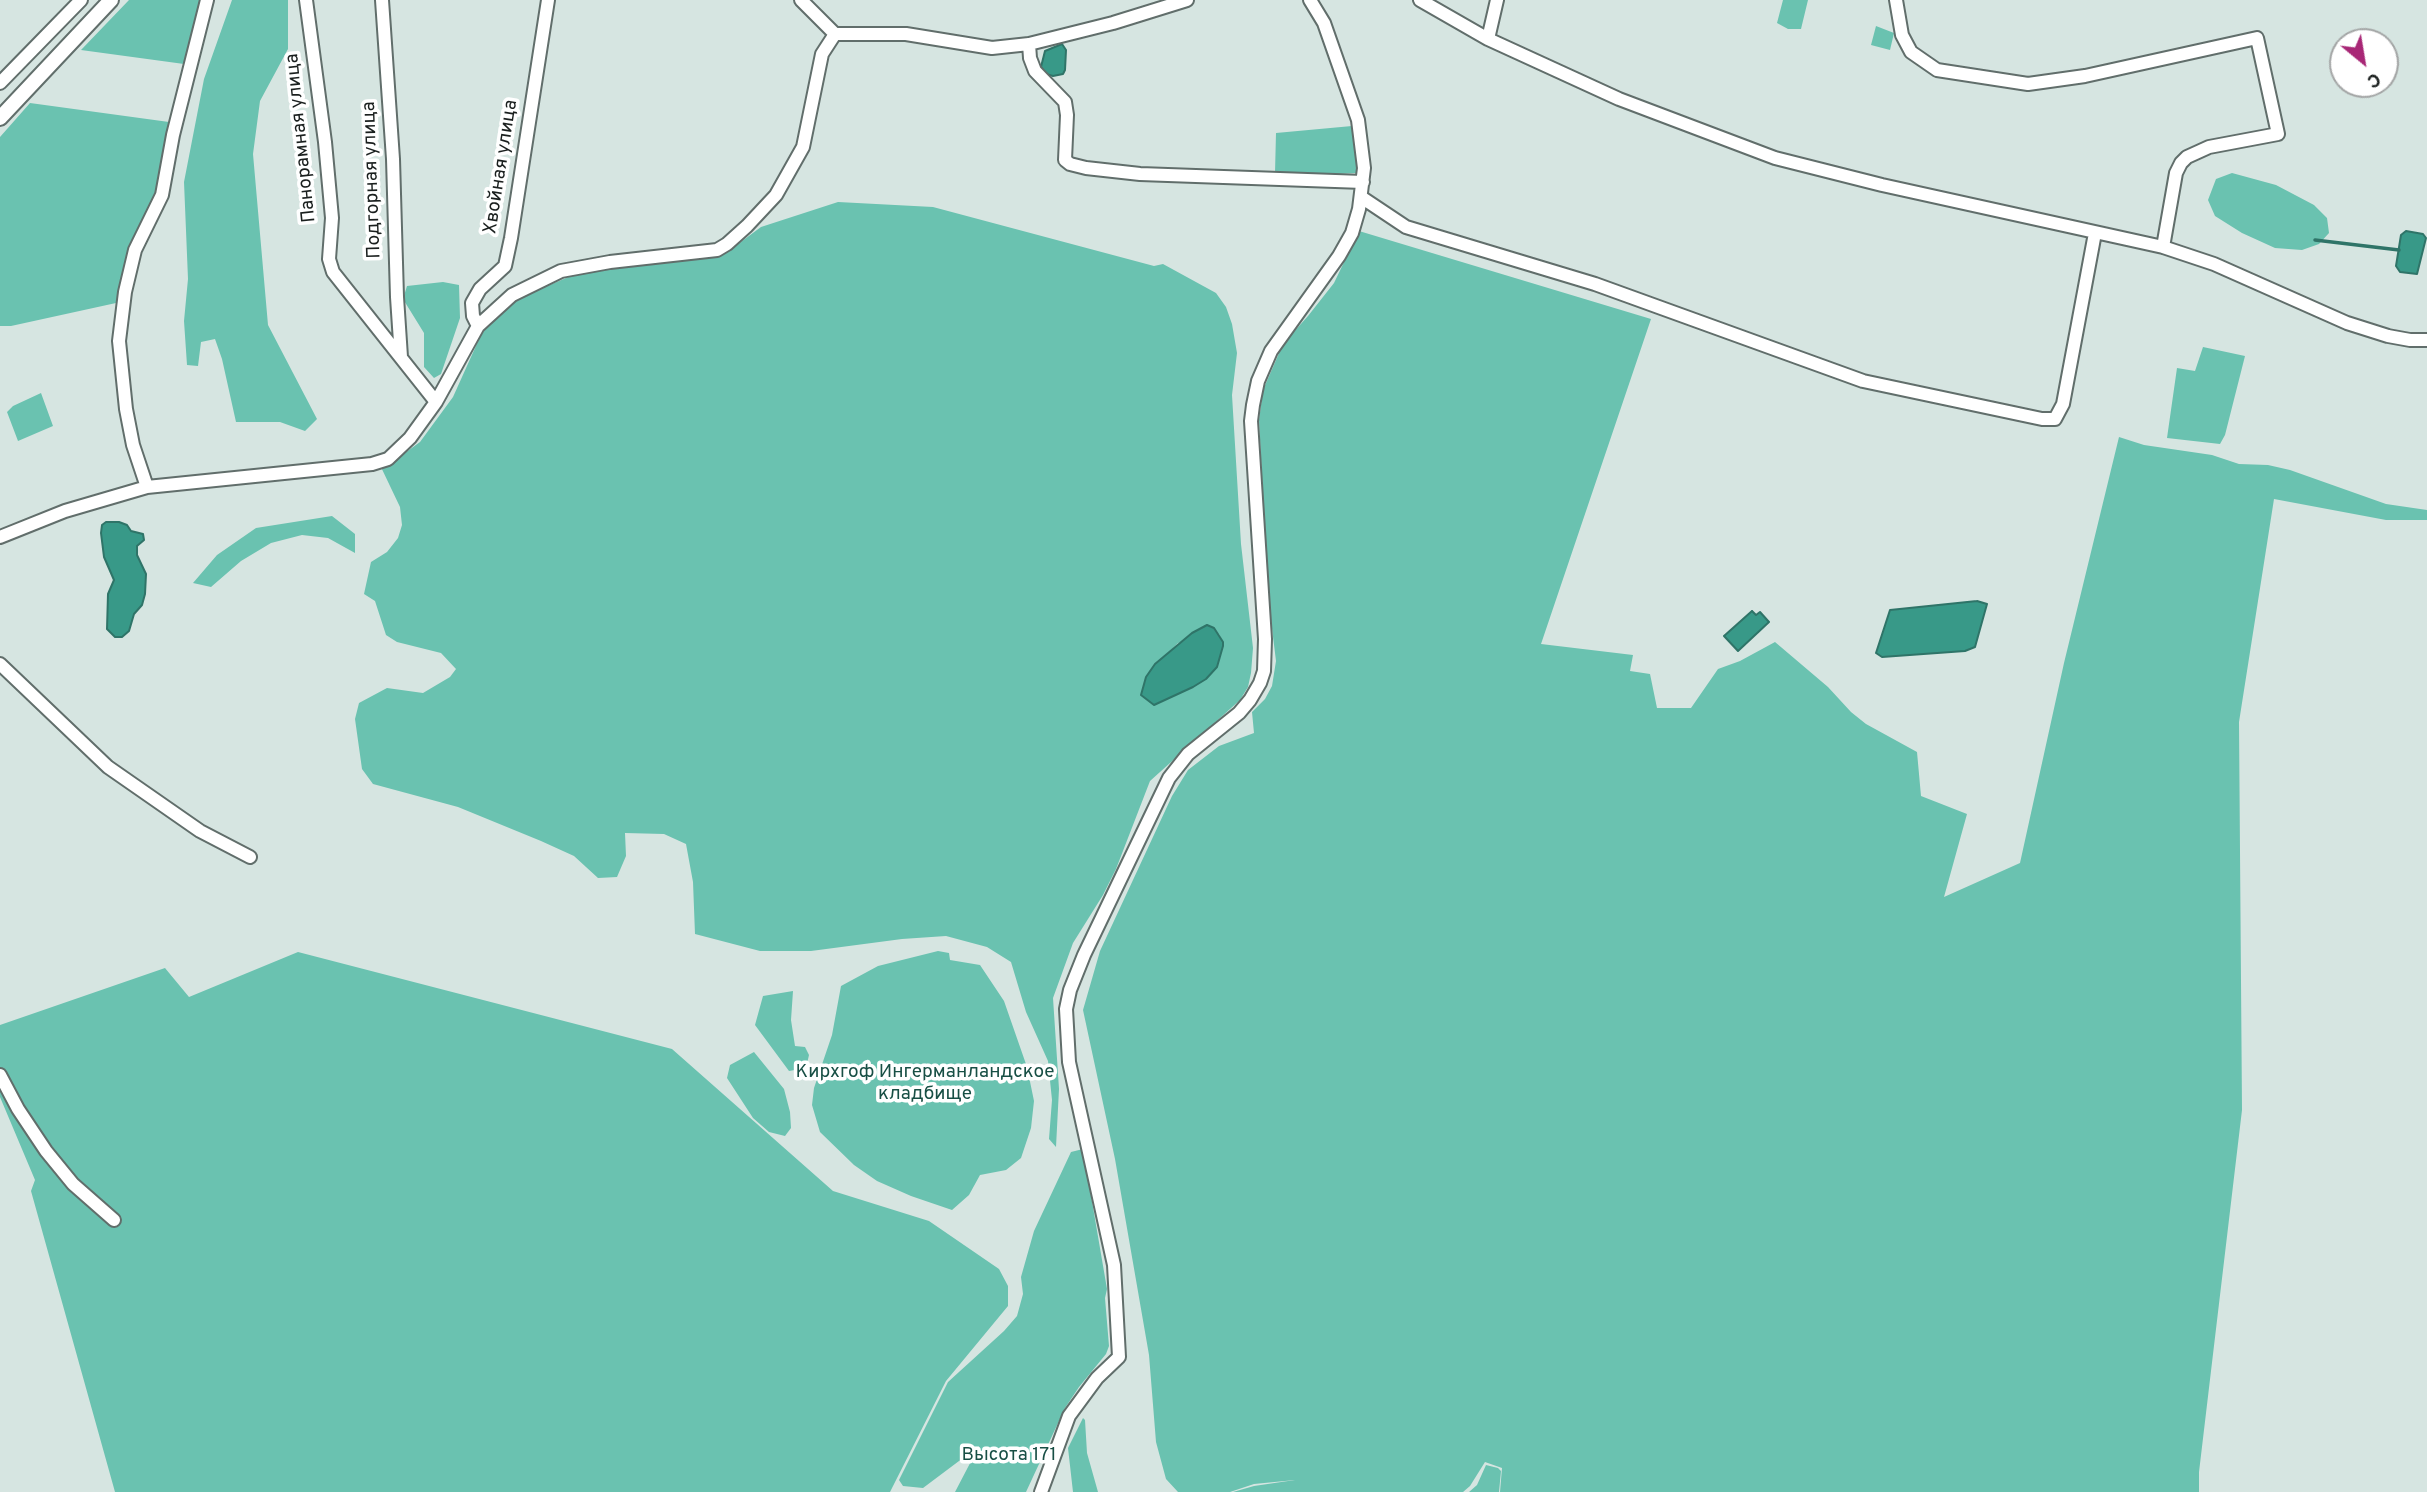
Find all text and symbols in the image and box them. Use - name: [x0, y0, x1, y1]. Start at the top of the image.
- north arrow: [2329, 28, 2399, 98]
- street label: Панорамная улица: [282, 52, 322, 224]
- text: С: [2362, 66, 2385, 93]
- street label: Хвойная улица: [480, 98, 524, 236]
- street label: Подгорная улица: [359, 101, 387, 259]
- park label: Кирхгоф Ингерманландское кладбище: [796, 1062, 1054, 1106]
- park label: Высота 171: [961, 1445, 1057, 1467]

